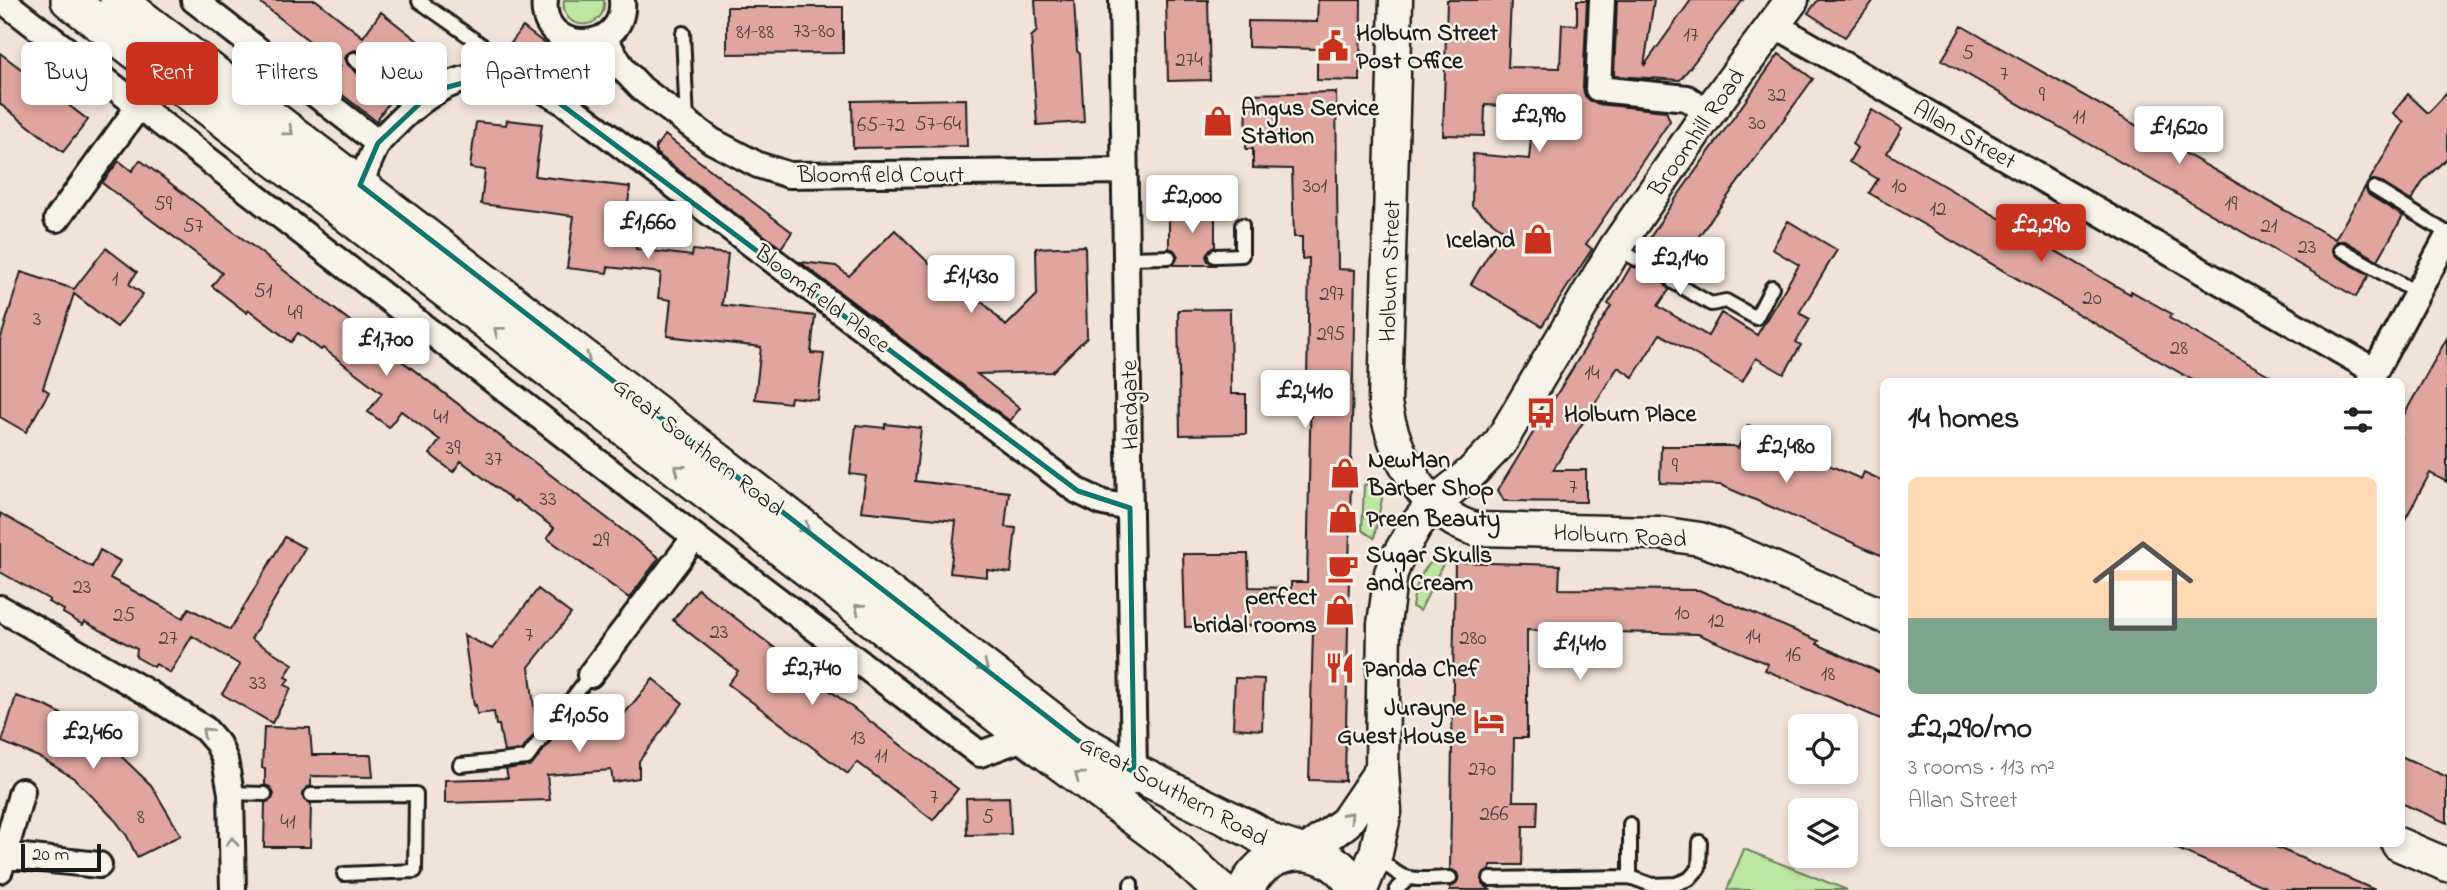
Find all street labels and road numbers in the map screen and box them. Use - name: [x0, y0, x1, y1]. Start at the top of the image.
- street label: Broomhill Road: [1640, 62, 1755, 205]
- street label: Allan Street: [1906, 92, 2022, 180]
- street label: Bloomfield Court: [797, 159, 964, 194]
- street label: Holburn Street: [1372, 200, 1411, 343]
- street label: Bloomfield Place: [745, 236, 897, 363]
- street label: Hardgate: [1113, 359, 1150, 450]
- street label: Great Southern Road: [604, 370, 791, 527]
- street label: Holburn Road: [1552, 517, 1688, 558]
- street label: Great Southern Road: [1072, 728, 1274, 857]

